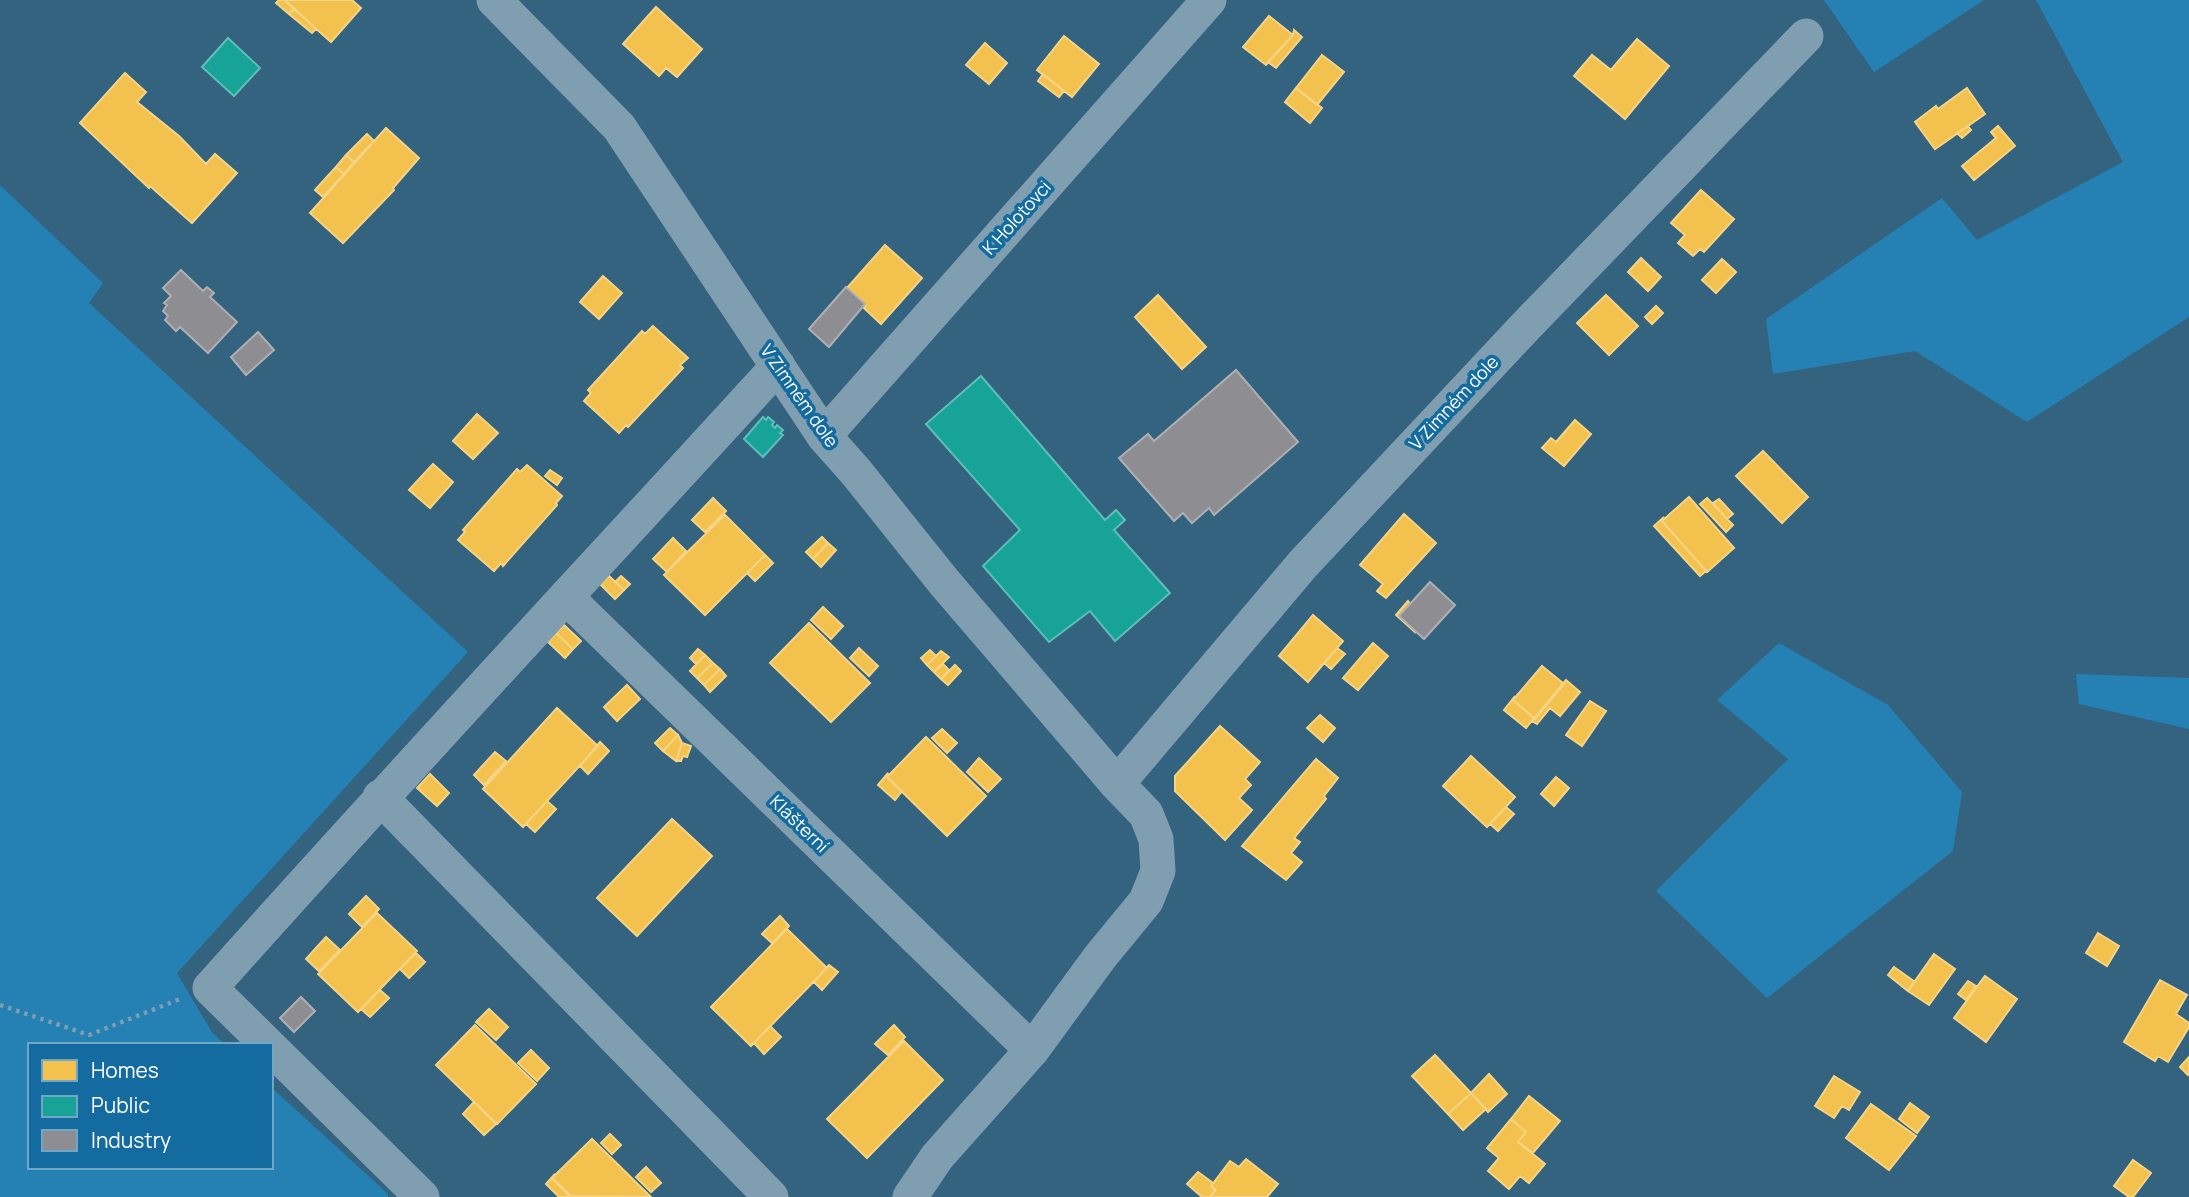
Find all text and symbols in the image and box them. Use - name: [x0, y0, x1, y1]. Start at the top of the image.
- street label: K Holotovci: [977, 175, 1056, 259]
- street label: V Zimném dole: [755, 339, 844, 452]
- street label: V Zimném dole: [1403, 350, 1503, 455]
- street label: Klášterní: [765, 789, 834, 857]
- legend: [28, 1043, 273, 1169]
- text: Homes: [91, 1056, 159, 1084]
- text: Public: [91, 1091, 150, 1119]
- text: Industry: [91, 1126, 171, 1154]

